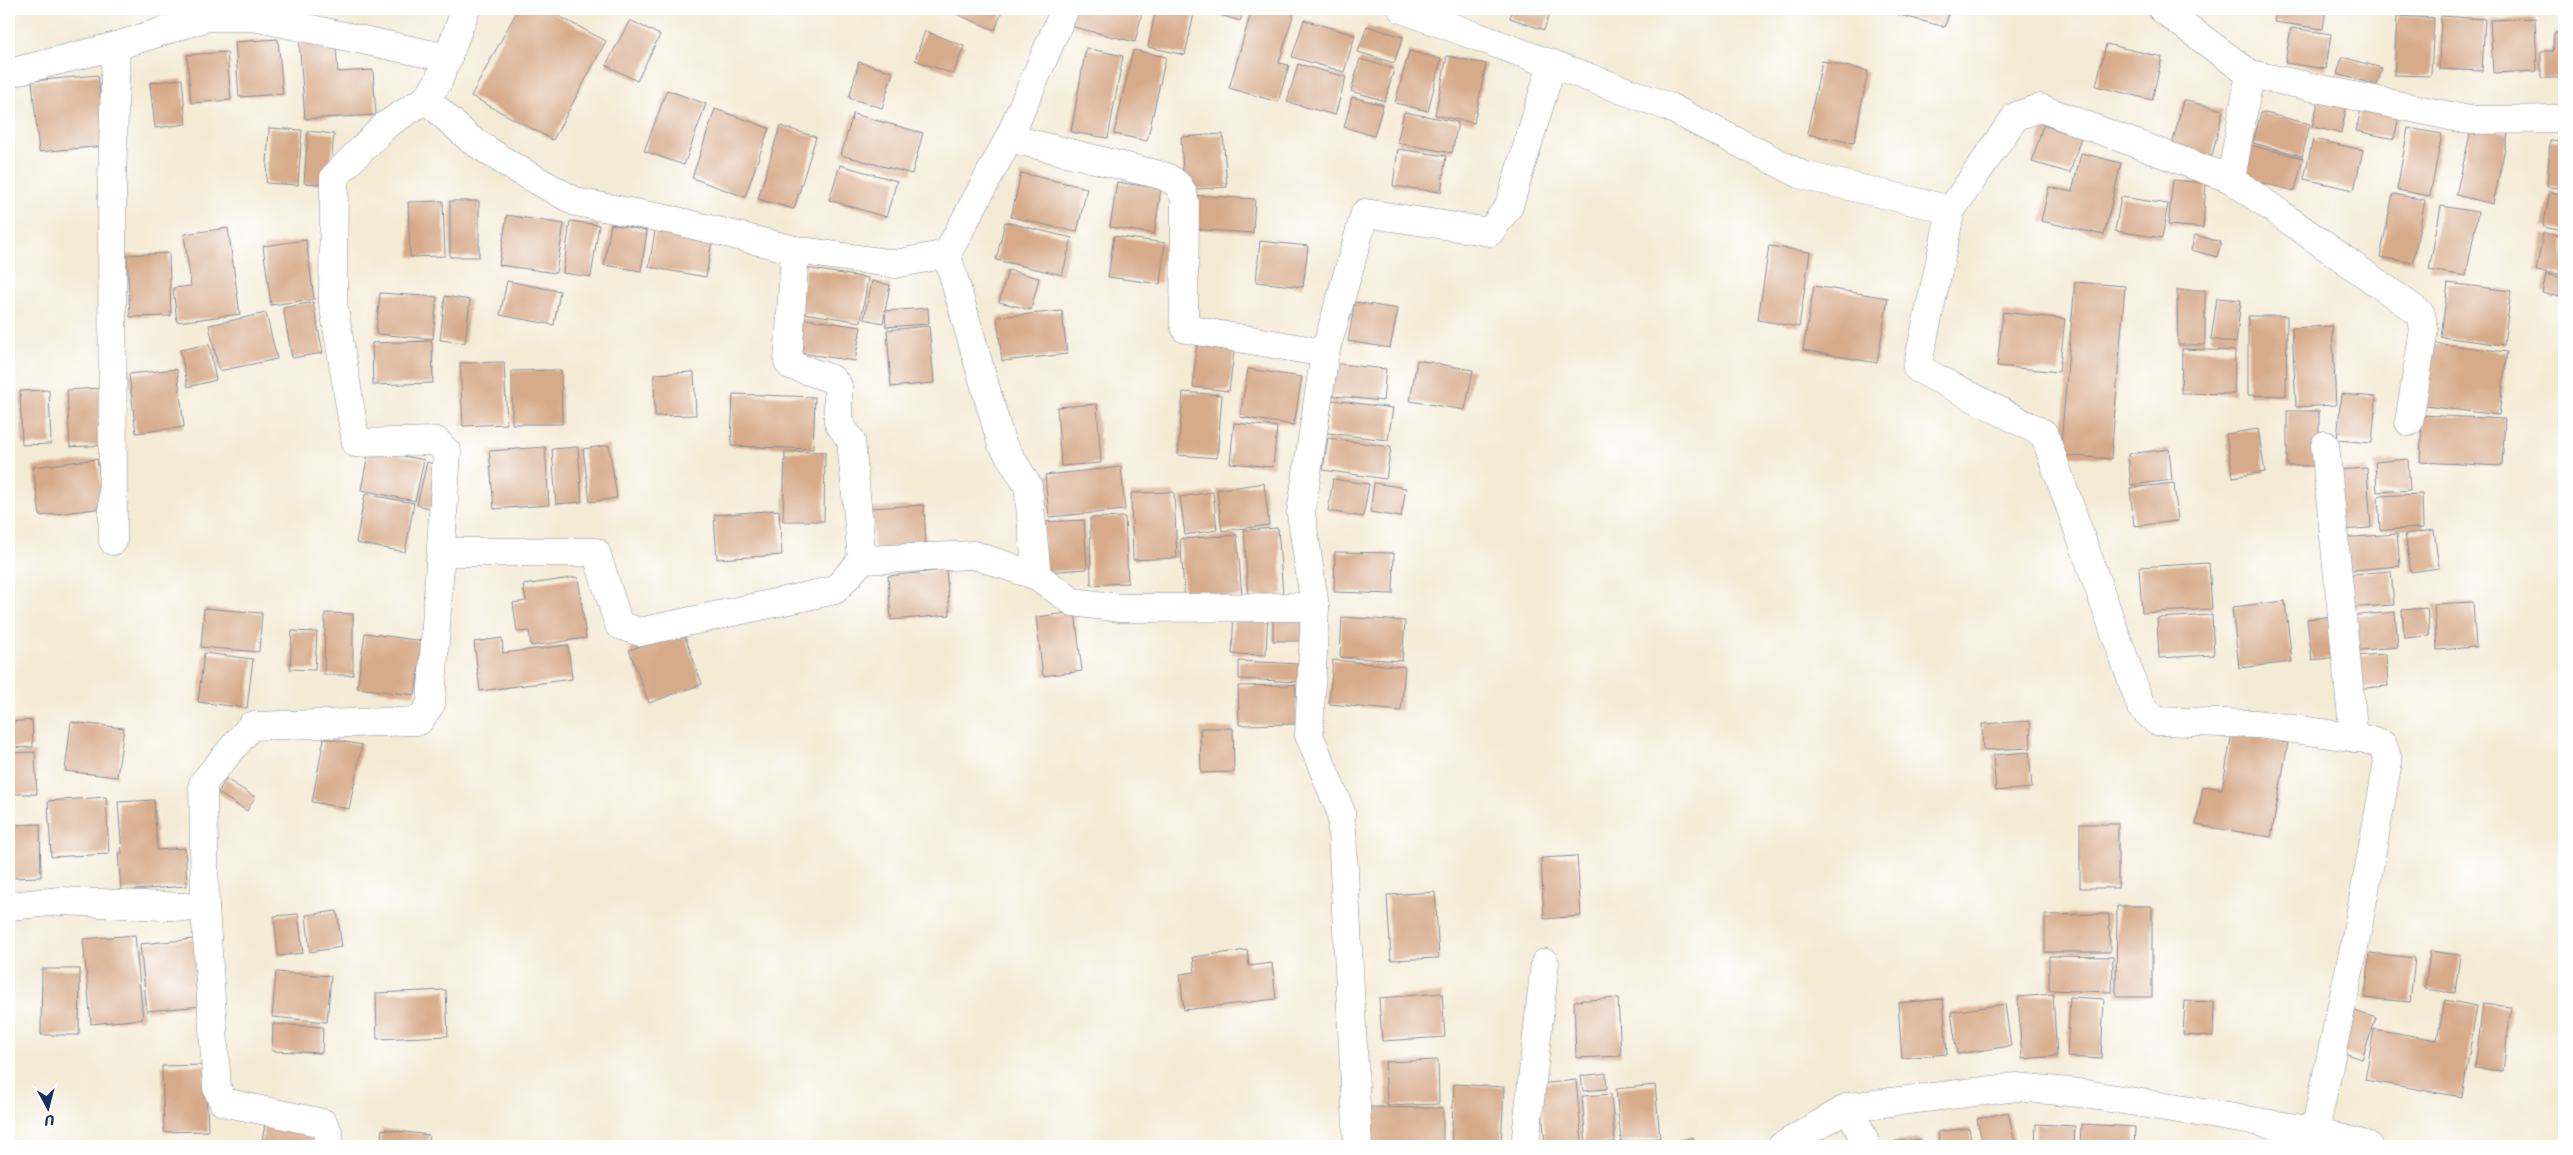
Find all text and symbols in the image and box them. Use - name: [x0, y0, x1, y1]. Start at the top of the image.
- north arrow: [22, 1082, 72, 1132]
- text: U: [43, 1107, 56, 1133]

